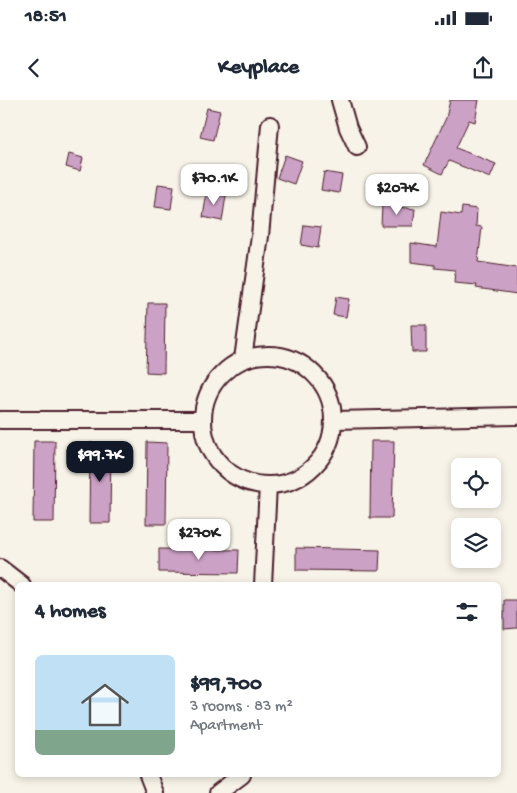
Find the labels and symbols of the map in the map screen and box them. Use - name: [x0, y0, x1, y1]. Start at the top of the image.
- pin: $70.1K: [173, 164, 255, 206]
- pin: $207K: [362, 174, 432, 216]
- pin: $99.7K: [59, 440, 141, 483]
- pin: $270K: [164, 518, 234, 561]

